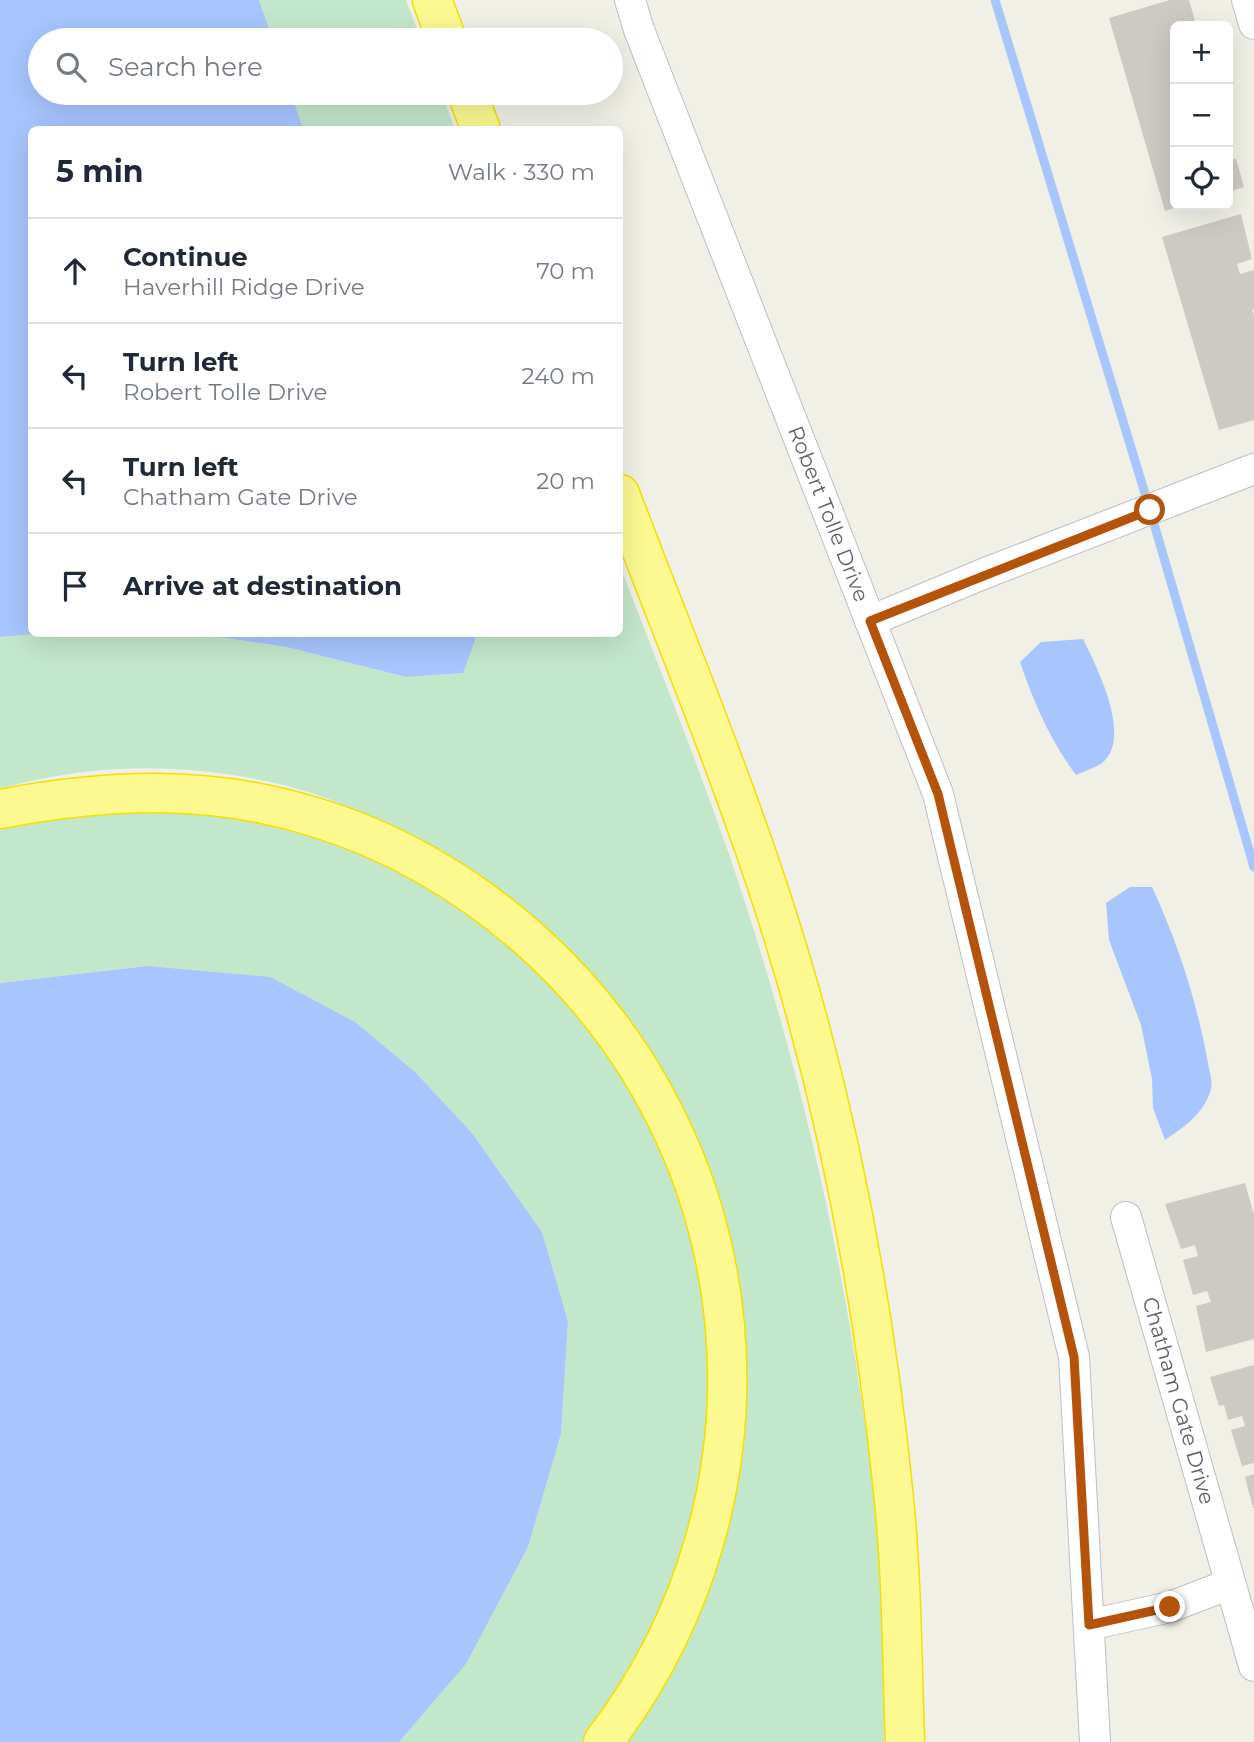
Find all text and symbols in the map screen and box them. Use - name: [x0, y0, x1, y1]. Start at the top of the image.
- map controls: [1170, 21, 1233, 210]
- button: +: [1170, 21, 1233, 84]
- search box: [28, 28, 623, 105]
- icon: search: [52, 48, 90, 86]
- text: Search here: [108, 51, 263, 83]
- button: −: [1170, 84, 1233, 147]
- button: locate: [1170, 147, 1233, 210]
- text: 5 min: [56, 153, 144, 190]
- text: Walk · 330 m: [448, 158, 595, 186]
- text: Continue: [123, 241, 248, 273]
- icon: ahead: [56, 252, 94, 290]
- text: 70 m: [536, 257, 595, 285]
- text: Haverhill Ridge Drive: [123, 273, 365, 301]
- text: Turn left: [123, 346, 239, 378]
- icon: left: [56, 357, 94, 395]
- text: 240 m: [522, 362, 595, 390]
- text: Robert Tolle Drive: [123, 378, 327, 406]
- street label: Robert Tolle Drive: [783, 422, 875, 605]
- text: Turn left: [123, 451, 239, 483]
- icon: left: [56, 462, 94, 500]
- text: 20 m: [536, 467, 595, 495]
- text: Chatham Gate Drive: [123, 483, 358, 511]
- route start: [1134, 494, 1165, 525]
- icon: arrive: [56, 567, 94, 605]
- text: Arrive at destination: [123, 570, 402, 602]
- street label: Chatham Gate Drive: [1137, 1294, 1220, 1507]
- route end: [1154, 1591, 1185, 1622]

